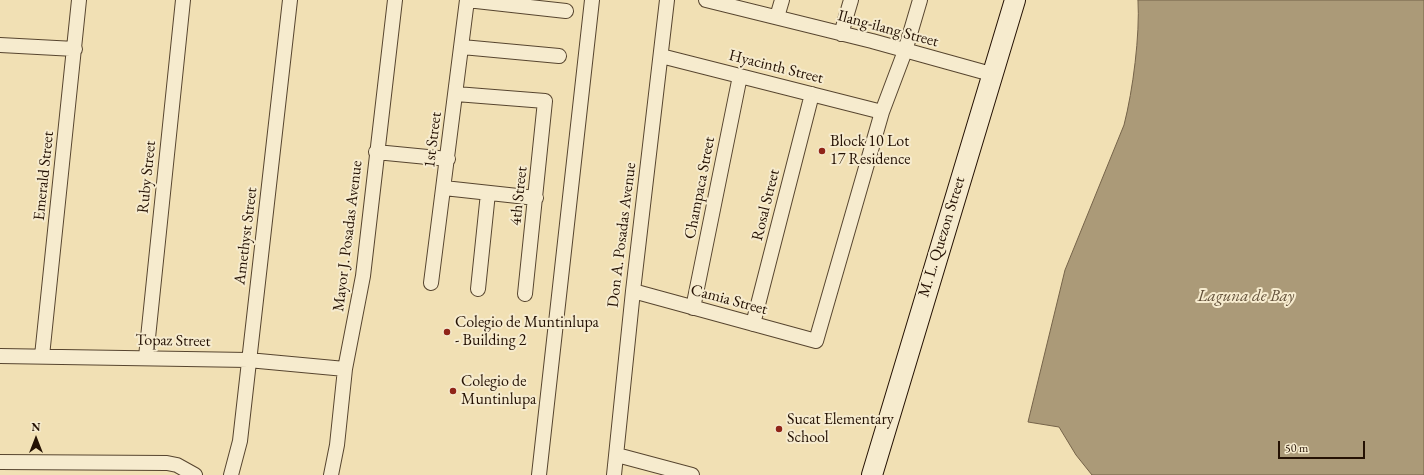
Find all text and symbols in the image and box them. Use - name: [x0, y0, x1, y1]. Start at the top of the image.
- street label: Ilang-ilang Street: [836, 6, 940, 52]
- street label: Hyacinth Street: [727, 46, 825, 88]
- street label: 1st Street: [420, 111, 446, 169]
- street label: Emerald Street: [30, 130, 58, 222]
- place label: Block 10 Lot 17 Residence: [830, 132, 911, 170]
- street label: Champaca Street: [681, 135, 719, 241]
- street label: Ruby Street: [134, 140, 160, 214]
- marker: Block 10 Lot 17 Residence: [817, 146, 827, 156]
- street label: Mayor J. Posadas Avenue: [329, 159, 367, 313]
- street label: Don A. Posadas Avenue: [604, 161, 640, 309]
- street label: 4th Street: [506, 166, 532, 226]
- street label: Rosal Street: [748, 167, 784, 243]
- street label: M. L. Quezon Street: [915, 174, 969, 300]
- street label: Amethyst Street: [231, 186, 261, 286]
- street label: Camia Street: [688, 281, 770, 319]
- water label: Laguna de Bay: [1197, 286, 1295, 306]
- place label: Colegio de Muntinlupa - Building 2: [455, 313, 599, 351]
- marker: Colegio de Muntinlupa - Building 2: [442, 327, 452, 337]
- street label: Topaz Street: [135, 331, 211, 351]
- place label: Colegio de Muntinlupa: [461, 372, 536, 410]
- marker: Colegio de Muntinlupa: [448, 386, 458, 396]
- place label: Sucat Elementary School: [787, 410, 894, 448]
- north arrow: [16, 419, 56, 459]
- text: N: [32, 420, 40, 434]
- marker: Sucat Elementary School: [774, 424, 784, 434]
- scale bar: [1280, 433, 1367, 459]
- text: 50 m: [1285, 440, 1308, 456]

